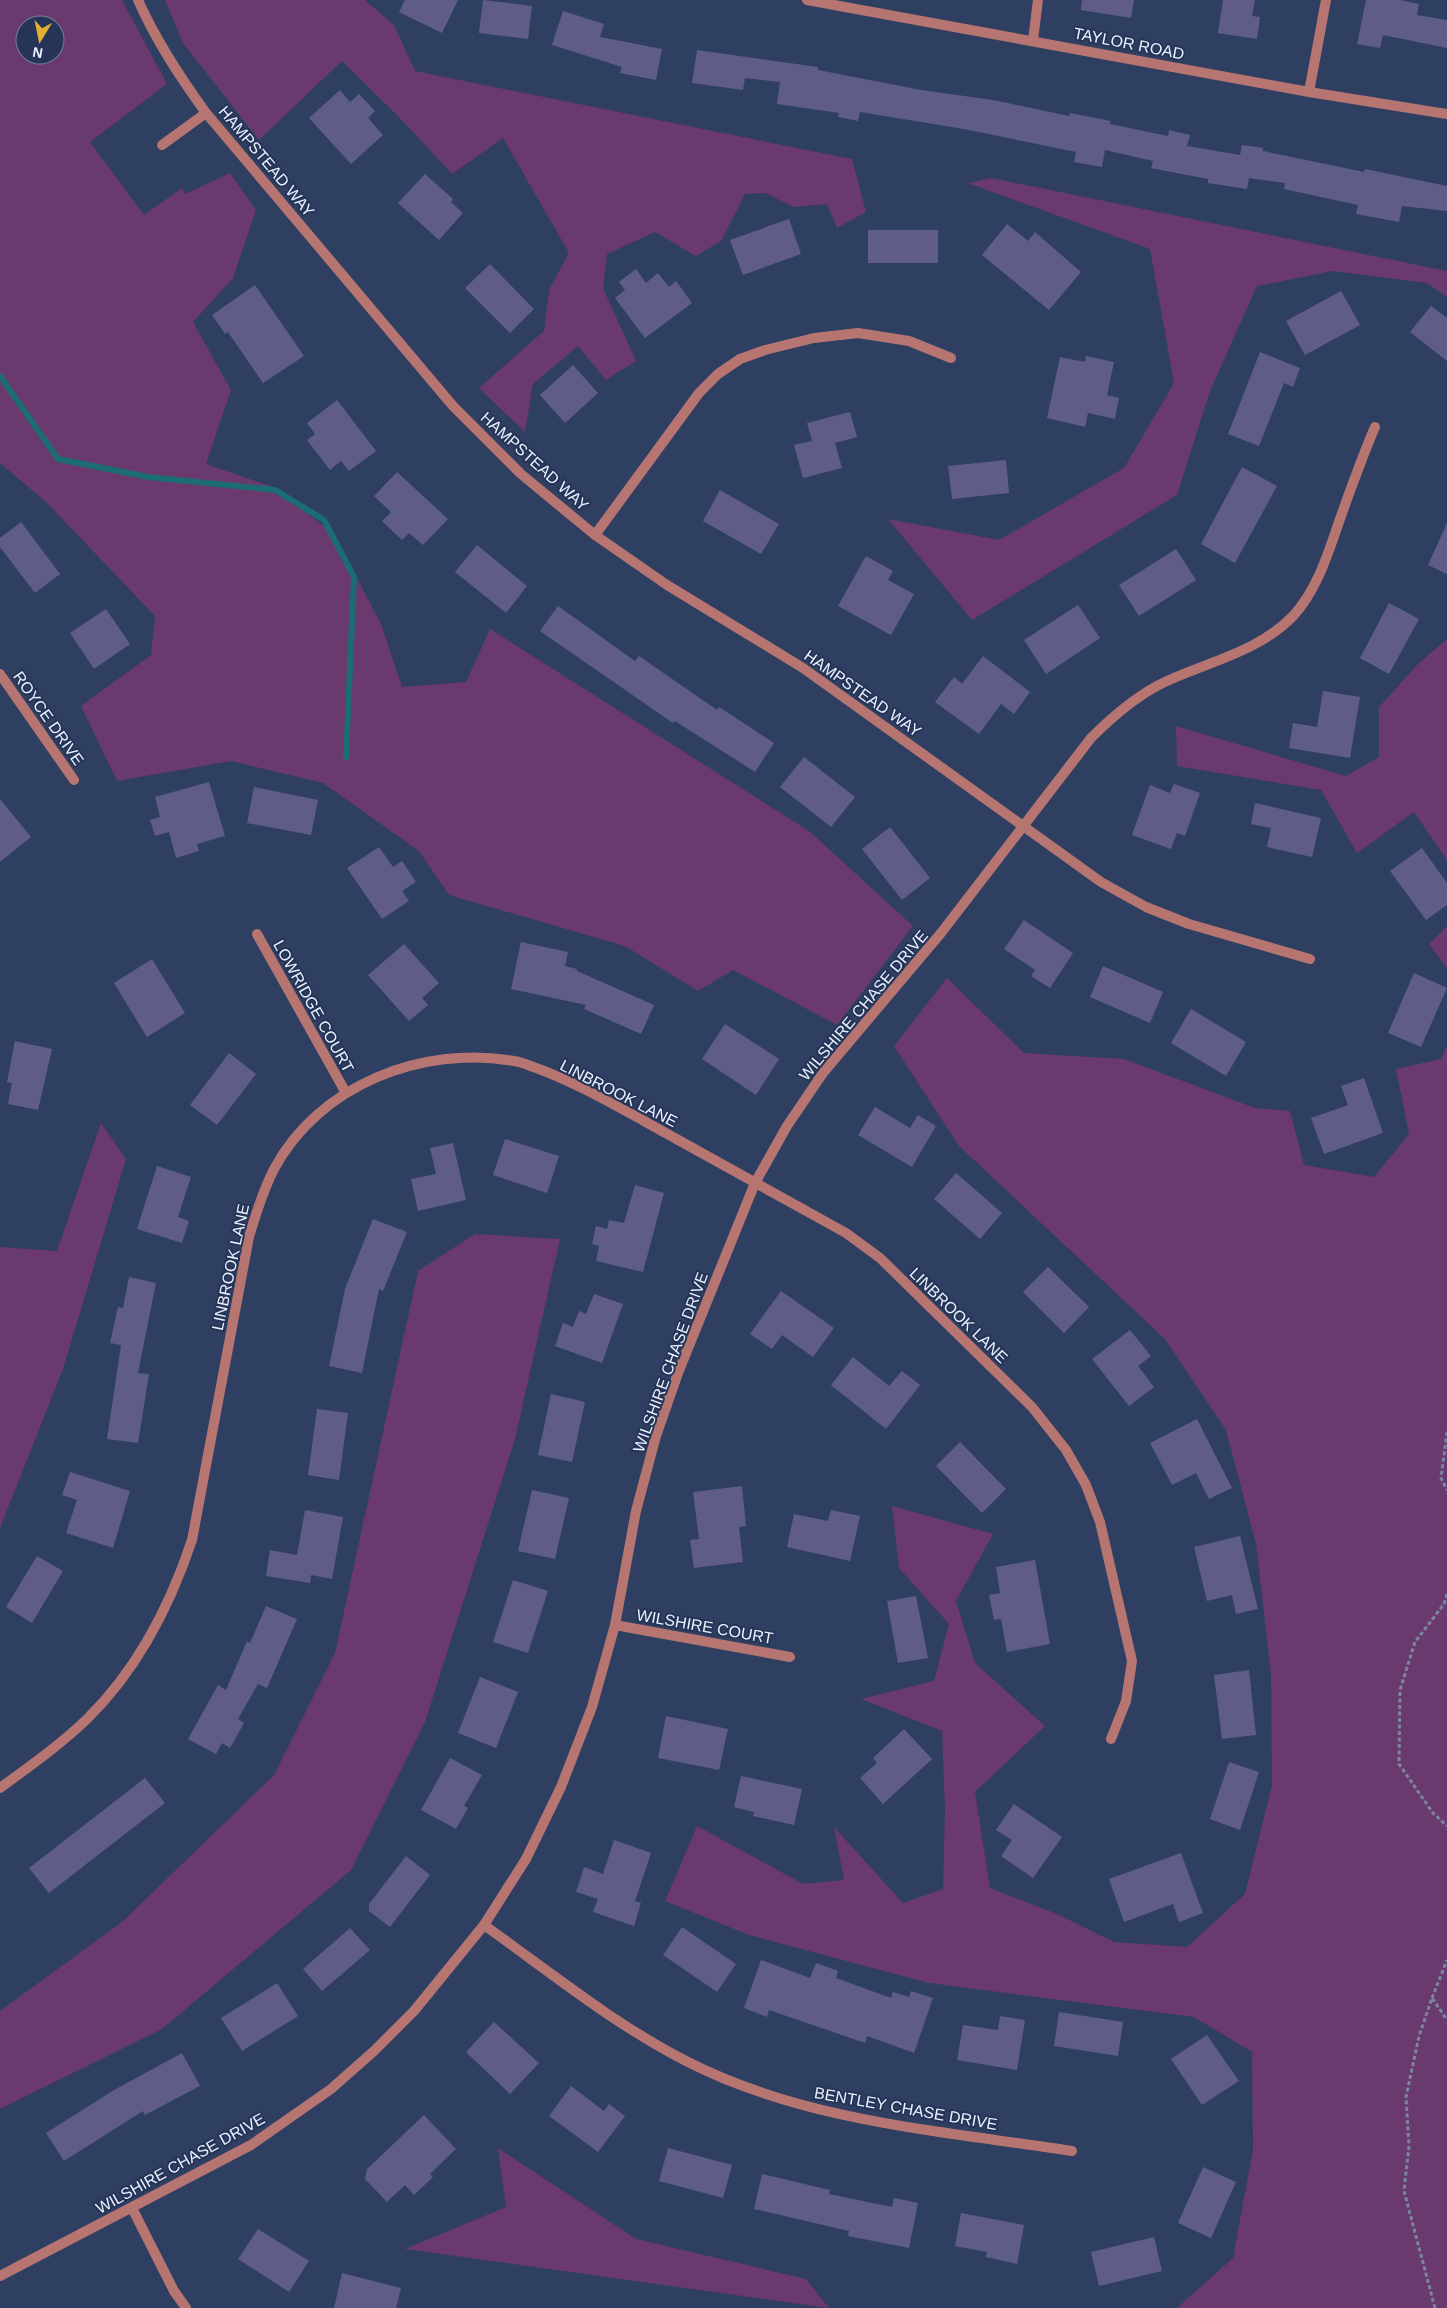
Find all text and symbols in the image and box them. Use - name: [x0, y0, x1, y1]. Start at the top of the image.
- north arrow: [15, 15, 65, 65]
- street label: TAYLOR ROAD: [1072, 24, 1186, 63]
- text: N: [31, 44, 44, 62]
- street label: HAMPSTEAD WAY: [216, 103, 318, 220]
- street label: HAMPSTEAD WAY: [477, 409, 592, 514]
- street label: HAMPSTEAD WAY: [801, 647, 925, 740]
- street label: ROYCE DRIVE: [10, 668, 87, 768]
- street label: WILSHIRE CHASE DRIVE: [796, 927, 931, 1084]
- street label: LOWRIDGE COURT: [270, 937, 357, 1075]
- street label: LINBROOK LANE: [557, 1057, 680, 1130]
- street label: LINBROOK LANE: [209, 1202, 252, 1332]
- street label: LINBROOK LANE: [906, 1264, 1011, 1366]
- street label: WILSHIRE CHASE DRIVE: [630, 1270, 711, 1454]
- street label: WILSHIRE COURT: [635, 1606, 775, 1647]
- street label: BENTLEY CHASE DRIVE: [813, 2084, 999, 2133]
- street label: WILSHIRE CHASE DRIVE: [93, 2110, 268, 2217]

